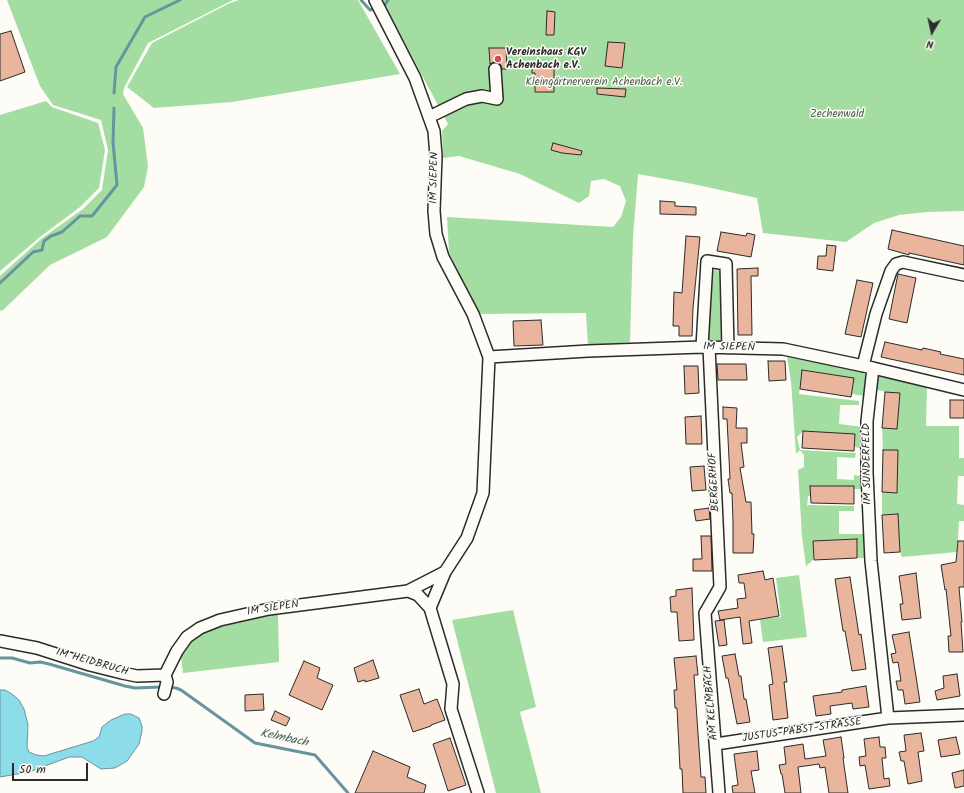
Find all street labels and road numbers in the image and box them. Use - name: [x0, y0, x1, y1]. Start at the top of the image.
- street label: IM SIEPEN: [428, 152, 442, 204]
- street label: IM SIEPEN: [703, 341, 755, 355]
- street label: IM SUNDERFELD: [861, 423, 875, 505]
- street label: BERGERHOF: [707, 452, 723, 512]
- street label: IM SIEPEN: [246, 598, 300, 620]
- street label: IM HEIDBRUCH: [54, 646, 130, 680]
- street label: AM KELMBACH: [702, 665, 722, 741]
- street label: JUSTUS-PABST-STRASSE: [742, 716, 862, 746]

